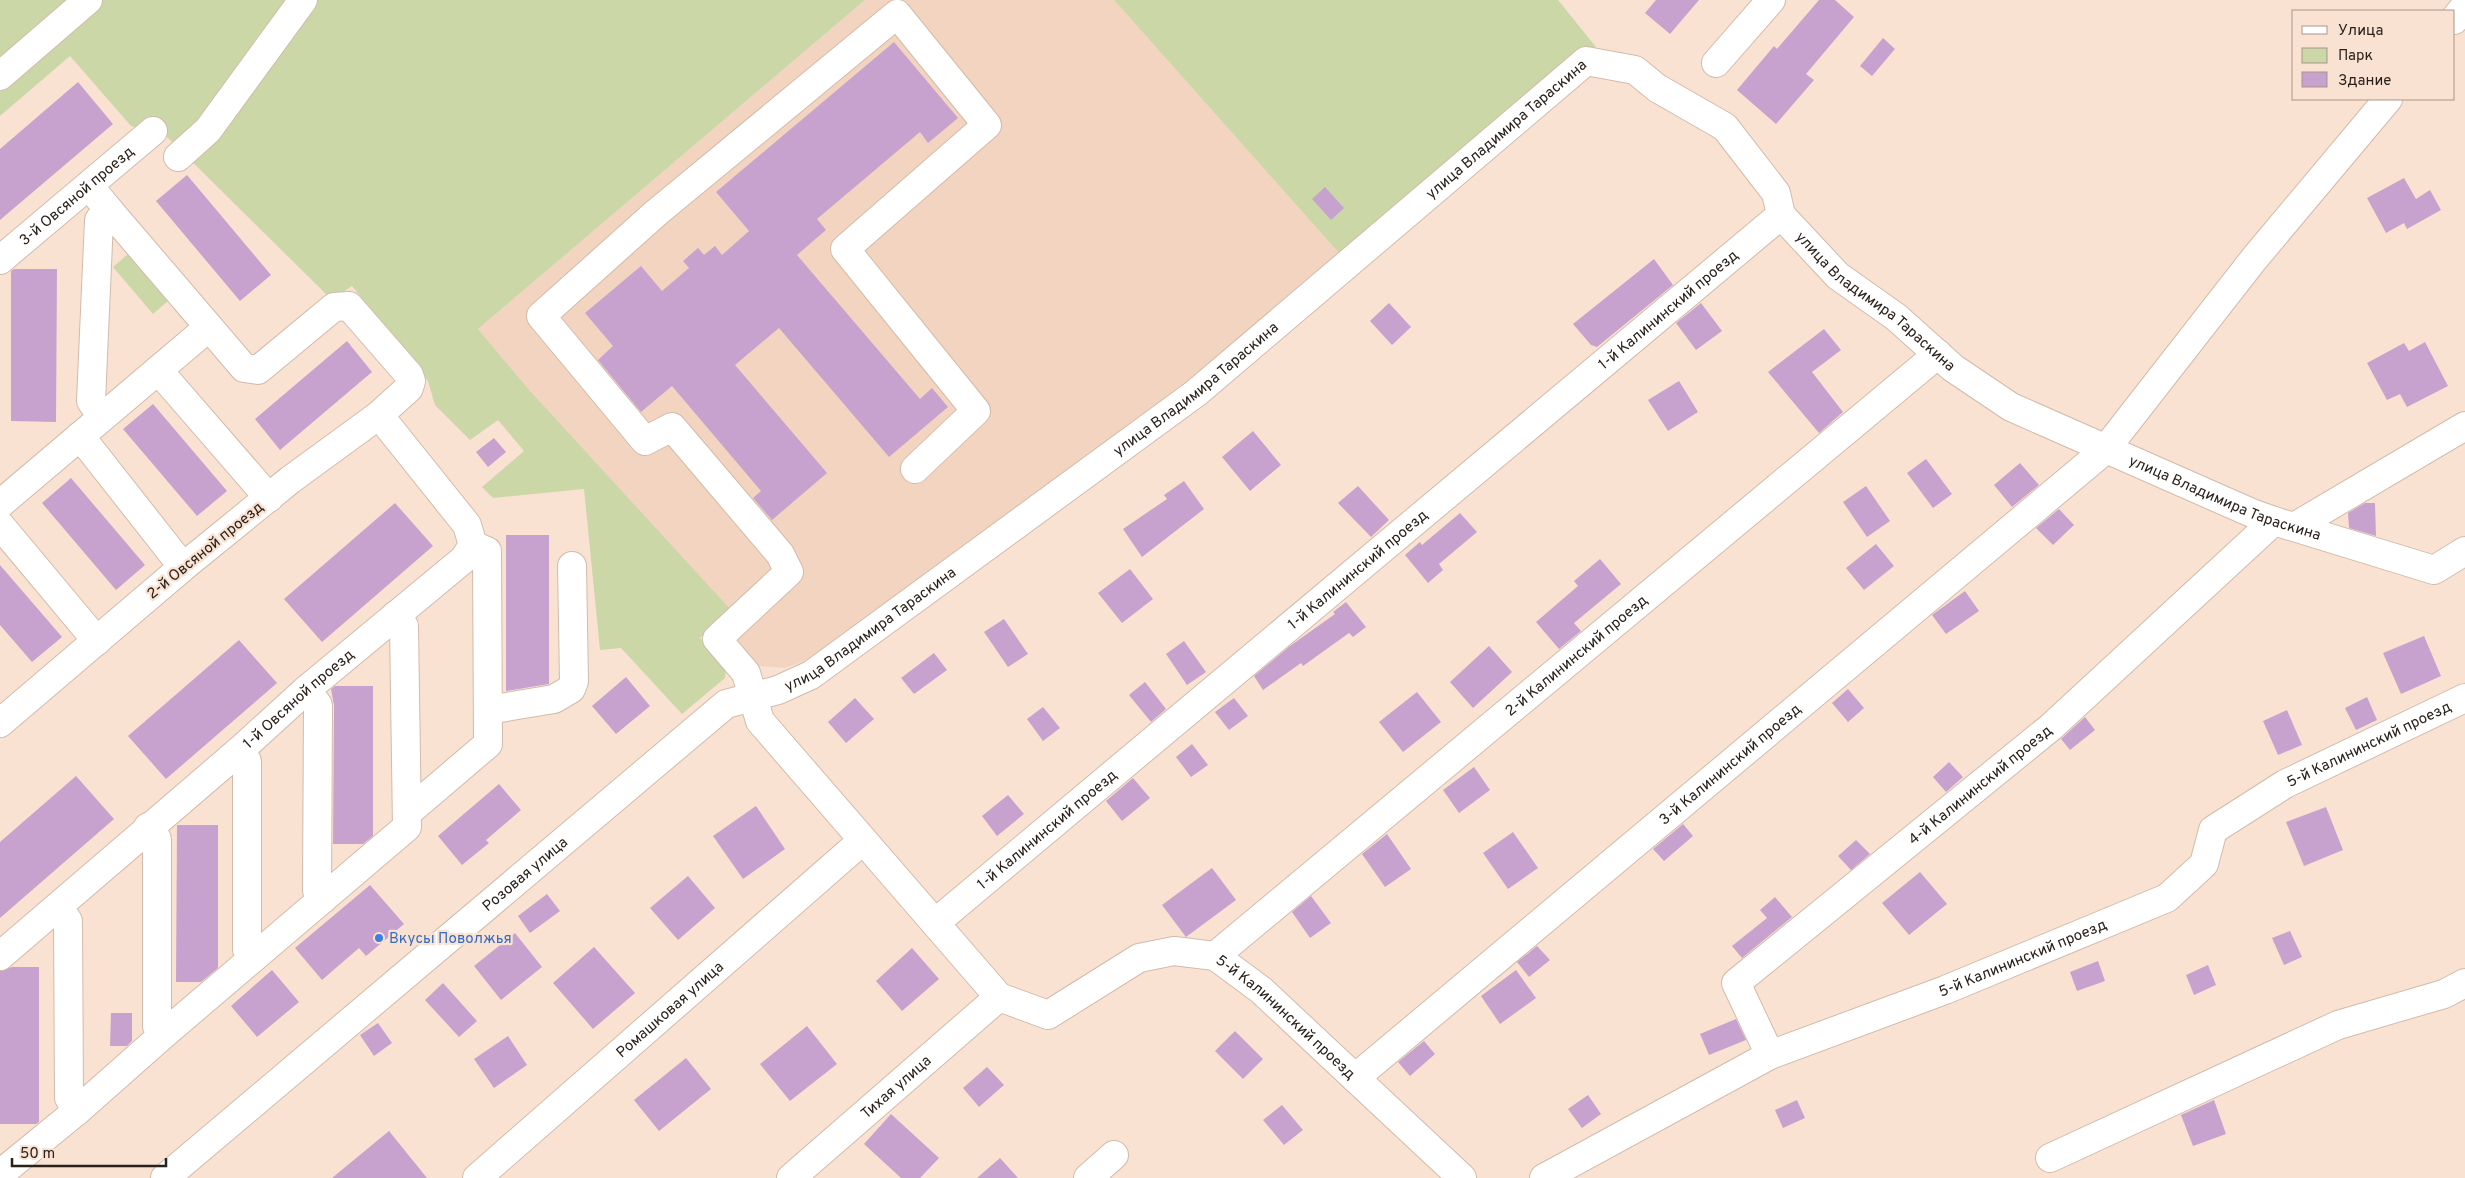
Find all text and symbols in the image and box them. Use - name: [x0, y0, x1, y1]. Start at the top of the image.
- legend: [2292, 10, 2455, 100]
- text: Улица: [2338, 22, 2383, 41]
- text: Парк: [2338, 47, 2373, 66]
- street label: улица Владимира Тараскина: [1423, 56, 1591, 204]
- text: Здание: [2338, 72, 2391, 91]
- street label: 3-й Овсяной проезд: [16, 143, 139, 251]
- street label: улица Владимира Тараскина: [1790, 228, 1958, 376]
- street label: 1-й Калининский проезд: [1595, 247, 1743, 375]
- street label: улица Владимира Тараскина: [1110, 319, 1283, 461]
- street label: улица Владимира Тараскина: [2125, 452, 2323, 546]
- street label: 2-й Овсяной проезд: [144, 498, 268, 604]
- street label: 1-й Калининский проезд: [1285, 506, 1432, 635]
- street label: улица Владимира Тараскина: [782, 564, 960, 697]
- street label: 2-й Калининский проезд: [1502, 592, 1652, 721]
- street label: 1-й Овсяной проезд: [240, 646, 359, 754]
- street label: 5-й Калининский проезд: [2284, 698, 2455, 793]
- street label: 3-й Калининский проезд: [1656, 700, 1806, 830]
- street label: 4-й Калининский проезд: [1905, 722, 2057, 850]
- street label: 1-й Калининский проезд: [974, 766, 1122, 895]
- street label: Розовая улица: [479, 834, 572, 917]
- street label: 5-й Калининский проезд: [1937, 916, 2110, 1002]
- place label: Вкусы Поволжья: [389, 930, 512, 949]
- marker: Вкусы Поволжья: [373, 932, 385, 944]
- street label: 5-й Калининский проезд: [1211, 952, 1359, 1084]
- street label: Ромашковая улица: [613, 958, 728, 1063]
- street label: Тихая улица: [858, 1052, 936, 1124]
- scale bar: [12, 1136, 166, 1168]
- text: 50 m: [20, 1145, 55, 1164]

